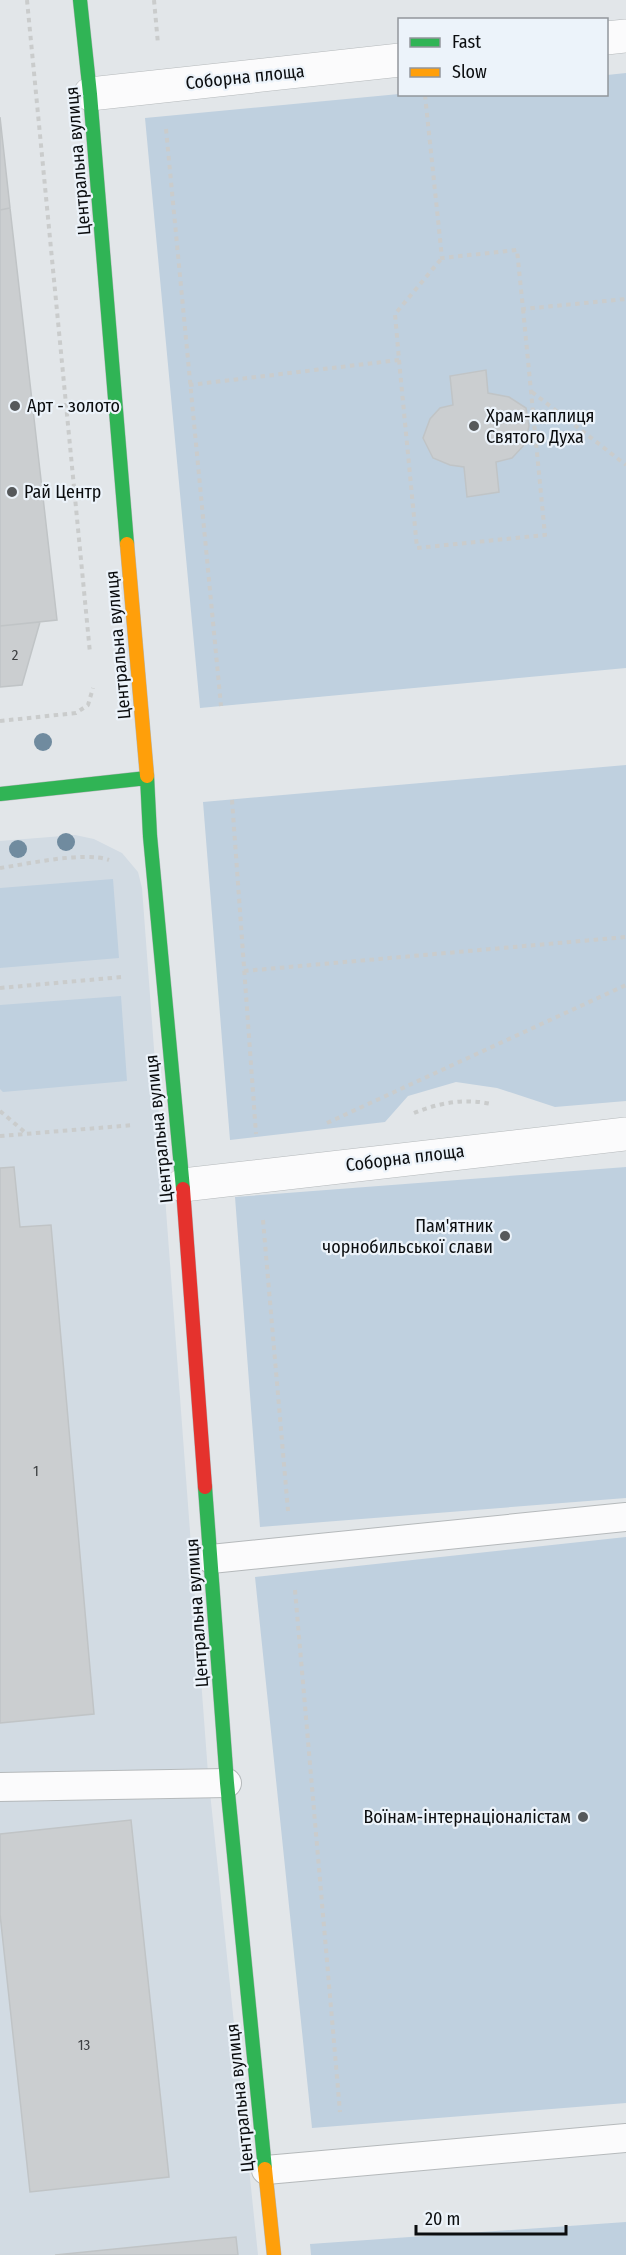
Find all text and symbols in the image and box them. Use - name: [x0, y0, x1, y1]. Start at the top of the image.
- legend: [398, 18, 608, 96]
- text: Fast: [452, 31, 481, 53]
- street label: Соборна площа: [185, 60, 306, 94]
- text: Slow: [452, 61, 487, 83]
- street label: Центральна вулиця: [61, 86, 95, 236]
- place label: Арт - золото: [27, 395, 120, 417]
- marker: Арт - золото: [8, 399, 22, 413]
- place label: Храм-каплиця Святого Духа: [486, 405, 595, 448]
- marker: Храм-каплиця Святого Духа: [467, 419, 481, 433]
- place label: Рай Центр: [24, 481, 101, 503]
- marker: Рай Центр: [5, 485, 19, 499]
- street label: Центральна вулиця: [101, 570, 135, 720]
- house number: 2: [12, 646, 19, 664]
- street label: Центральна вулиця: [140, 1054, 178, 1204]
- street label: Соборна площа: [344, 1140, 466, 1176]
- place label: Пам'ятник чорнобильської слави: [322, 1215, 494, 1258]
- marker: Пам'ятник чорнобильської слави: [498, 1229, 512, 1243]
- house number: 1: [33, 1462, 39, 1480]
- street label: Центральна вулиця: [181, 1538, 213, 1688]
- place label: Воїнам-інтернаціоналістам: [363, 1806, 571, 1828]
- marker: Воїнам-інтернаціоналістам: [576, 1810, 590, 1824]
- street label: Центральна вулиця: [221, 2023, 259, 2173]
- house number: 13: [78, 2036, 91, 2054]
- scale bar: [416, 2198, 566, 2236]
- text: 20 m: [425, 2208, 460, 2230]

